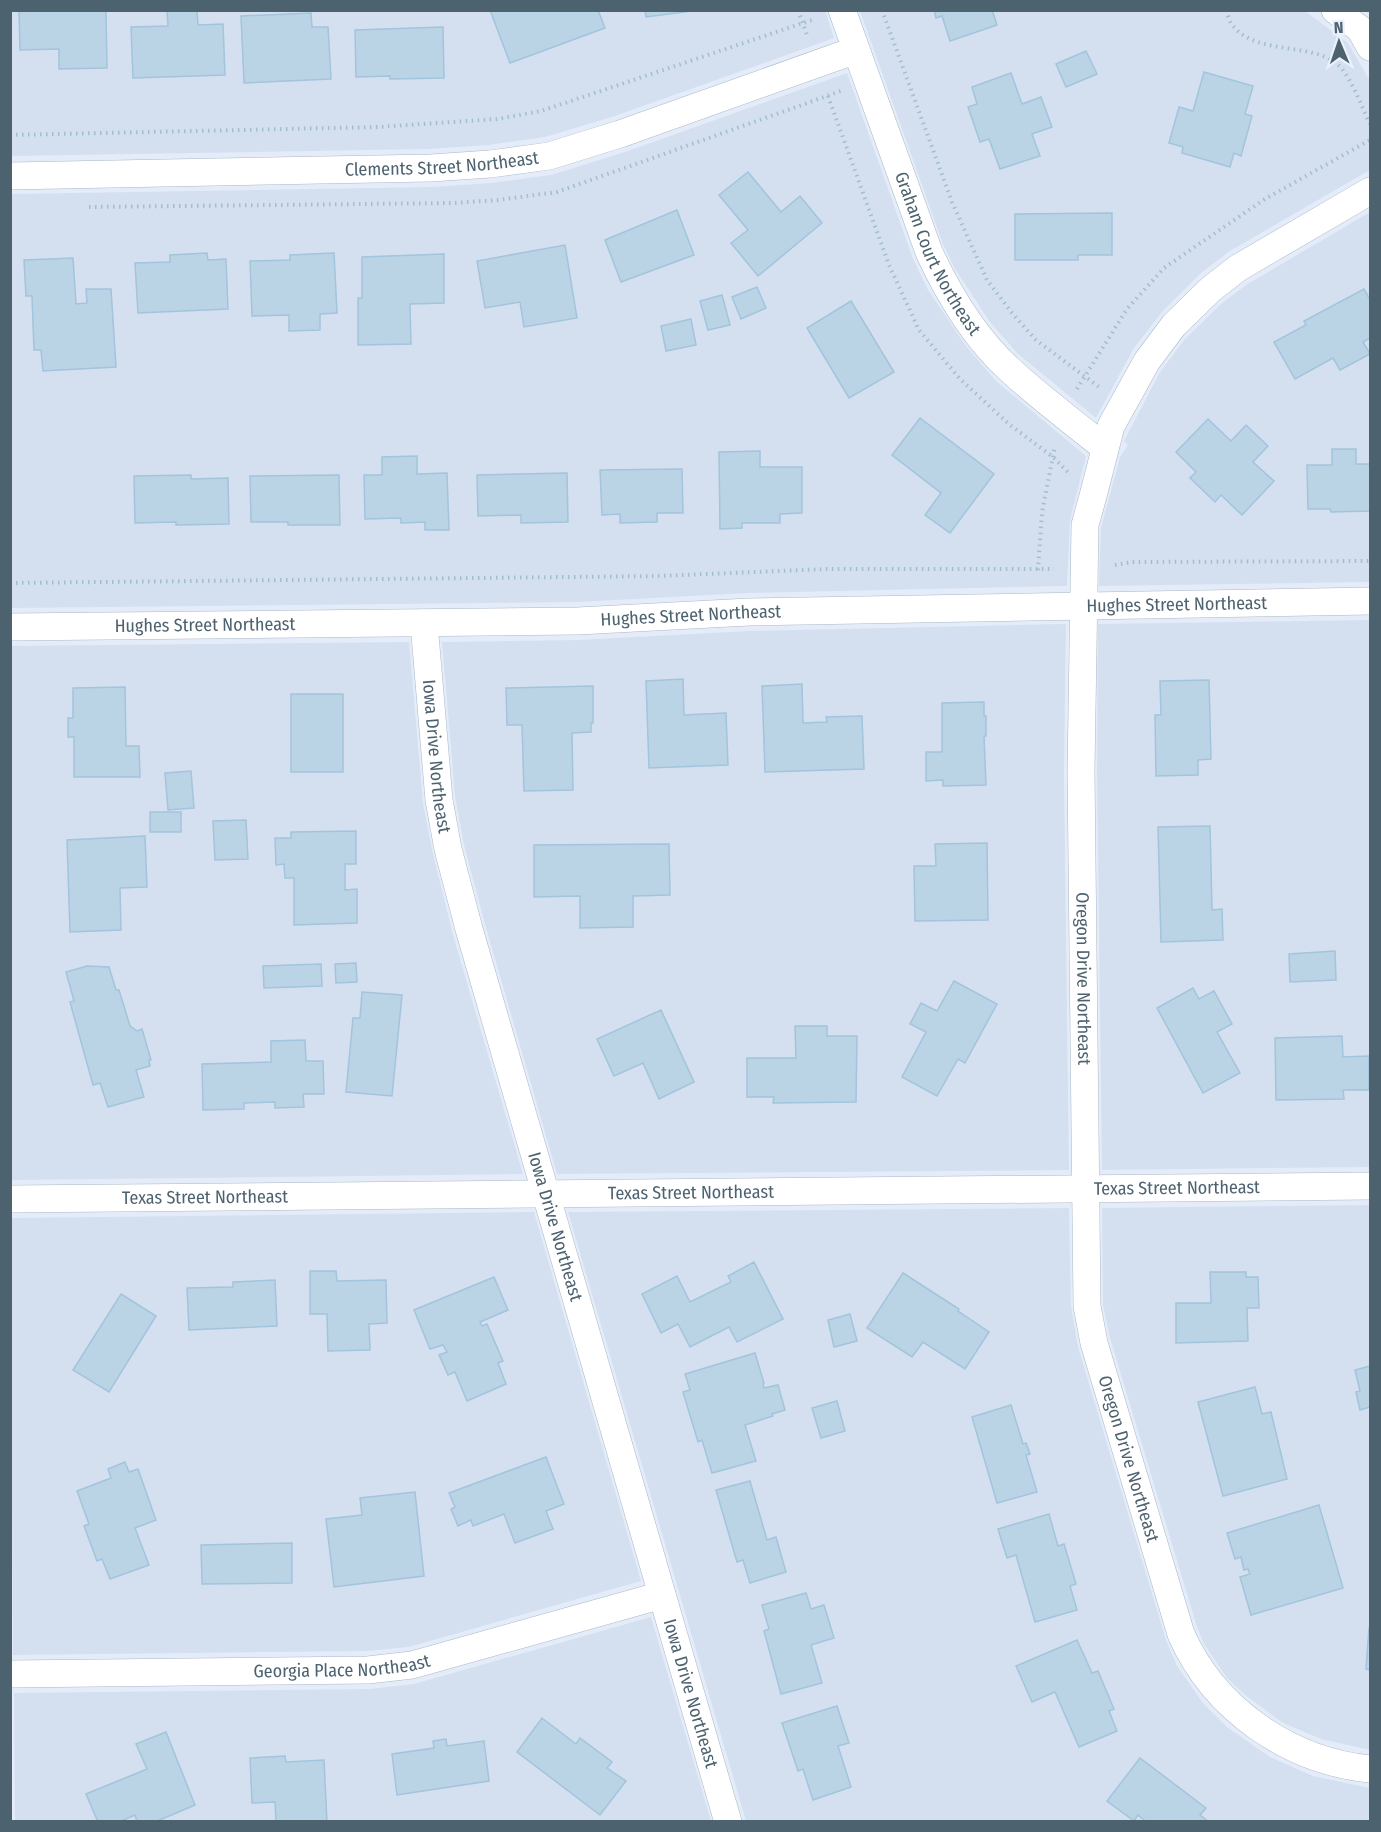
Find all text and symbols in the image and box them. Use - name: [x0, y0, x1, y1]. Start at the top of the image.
- north arrow: [1309, 12, 1369, 72]
- text: N: [1333, 18, 1344, 37]
- street label: Clements Street Northeast: [345, 147, 540, 181]
- street label: Graham Court Northeast: [890, 169, 986, 340]
- street label: Hughes Street Northeast: [1086, 592, 1267, 617]
- street label: Hughes Street Northeast: [600, 600, 781, 631]
- street label: Hughes Street Northeast: [114, 613, 296, 637]
- street label: Iowa Drive Northeast: [418, 679, 456, 835]
- street label: Oregon Drive Northeast: [1071, 892, 1095, 1065]
- street label: Iowa Drive Northeast: [523, 1149, 587, 1304]
- street label: Texas Street Northeast: [1094, 1176, 1260, 1200]
- street label: Texas Street Northeast: [608, 1181, 774, 1204]
- street label: Texas Street Northeast: [122, 1185, 288, 1209]
- street label: Oregon Drive Northeast: [1093, 1373, 1164, 1545]
- street label: Iowa Drive Northeast: [659, 1616, 723, 1771]
- street label: Georgia Place Northeast: [253, 1649, 433, 1682]

